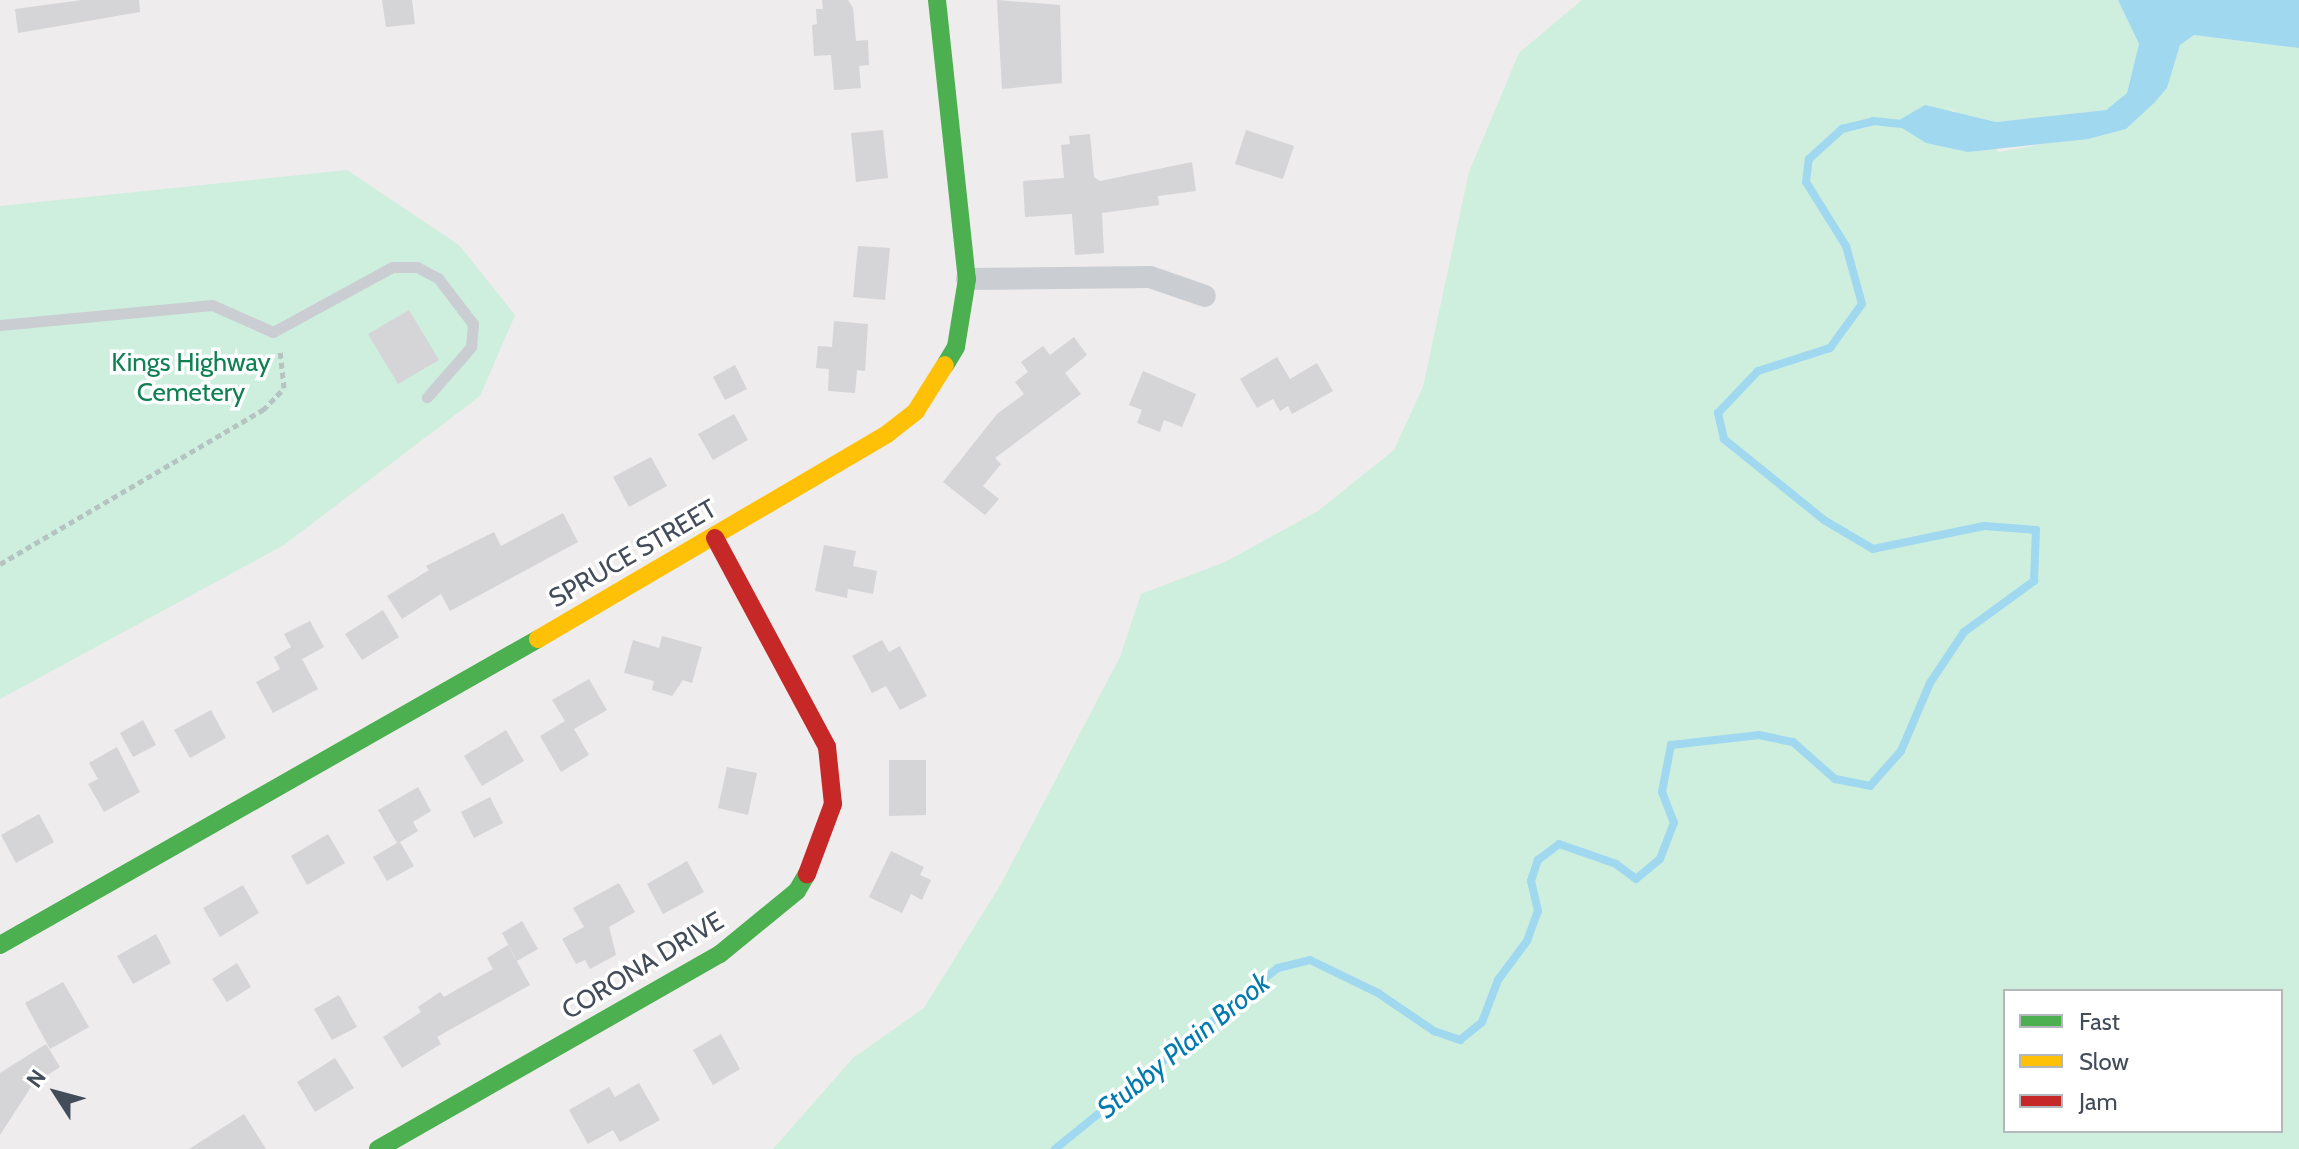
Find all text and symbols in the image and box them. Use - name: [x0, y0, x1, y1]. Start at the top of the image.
- park label: Kings Highway Cemetery: [111, 347, 271, 408]
- street label: SPRUCE STREET: [544, 493, 722, 615]
- street label: CORONA DRIVE: [557, 905, 729, 1027]
- water label: Stubby Plain Brook: [1090, 965, 1276, 1125]
- legend: [2003, 989, 2283, 1133]
- text: Fast: [2079, 1007, 2120, 1036]
- text: Slow: [2079, 1047, 2129, 1076]
- north arrow: [16, 1053, 96, 1133]
- text: N: [21, 1064, 52, 1093]
- text: Jam: [2079, 1087, 2117, 1116]

